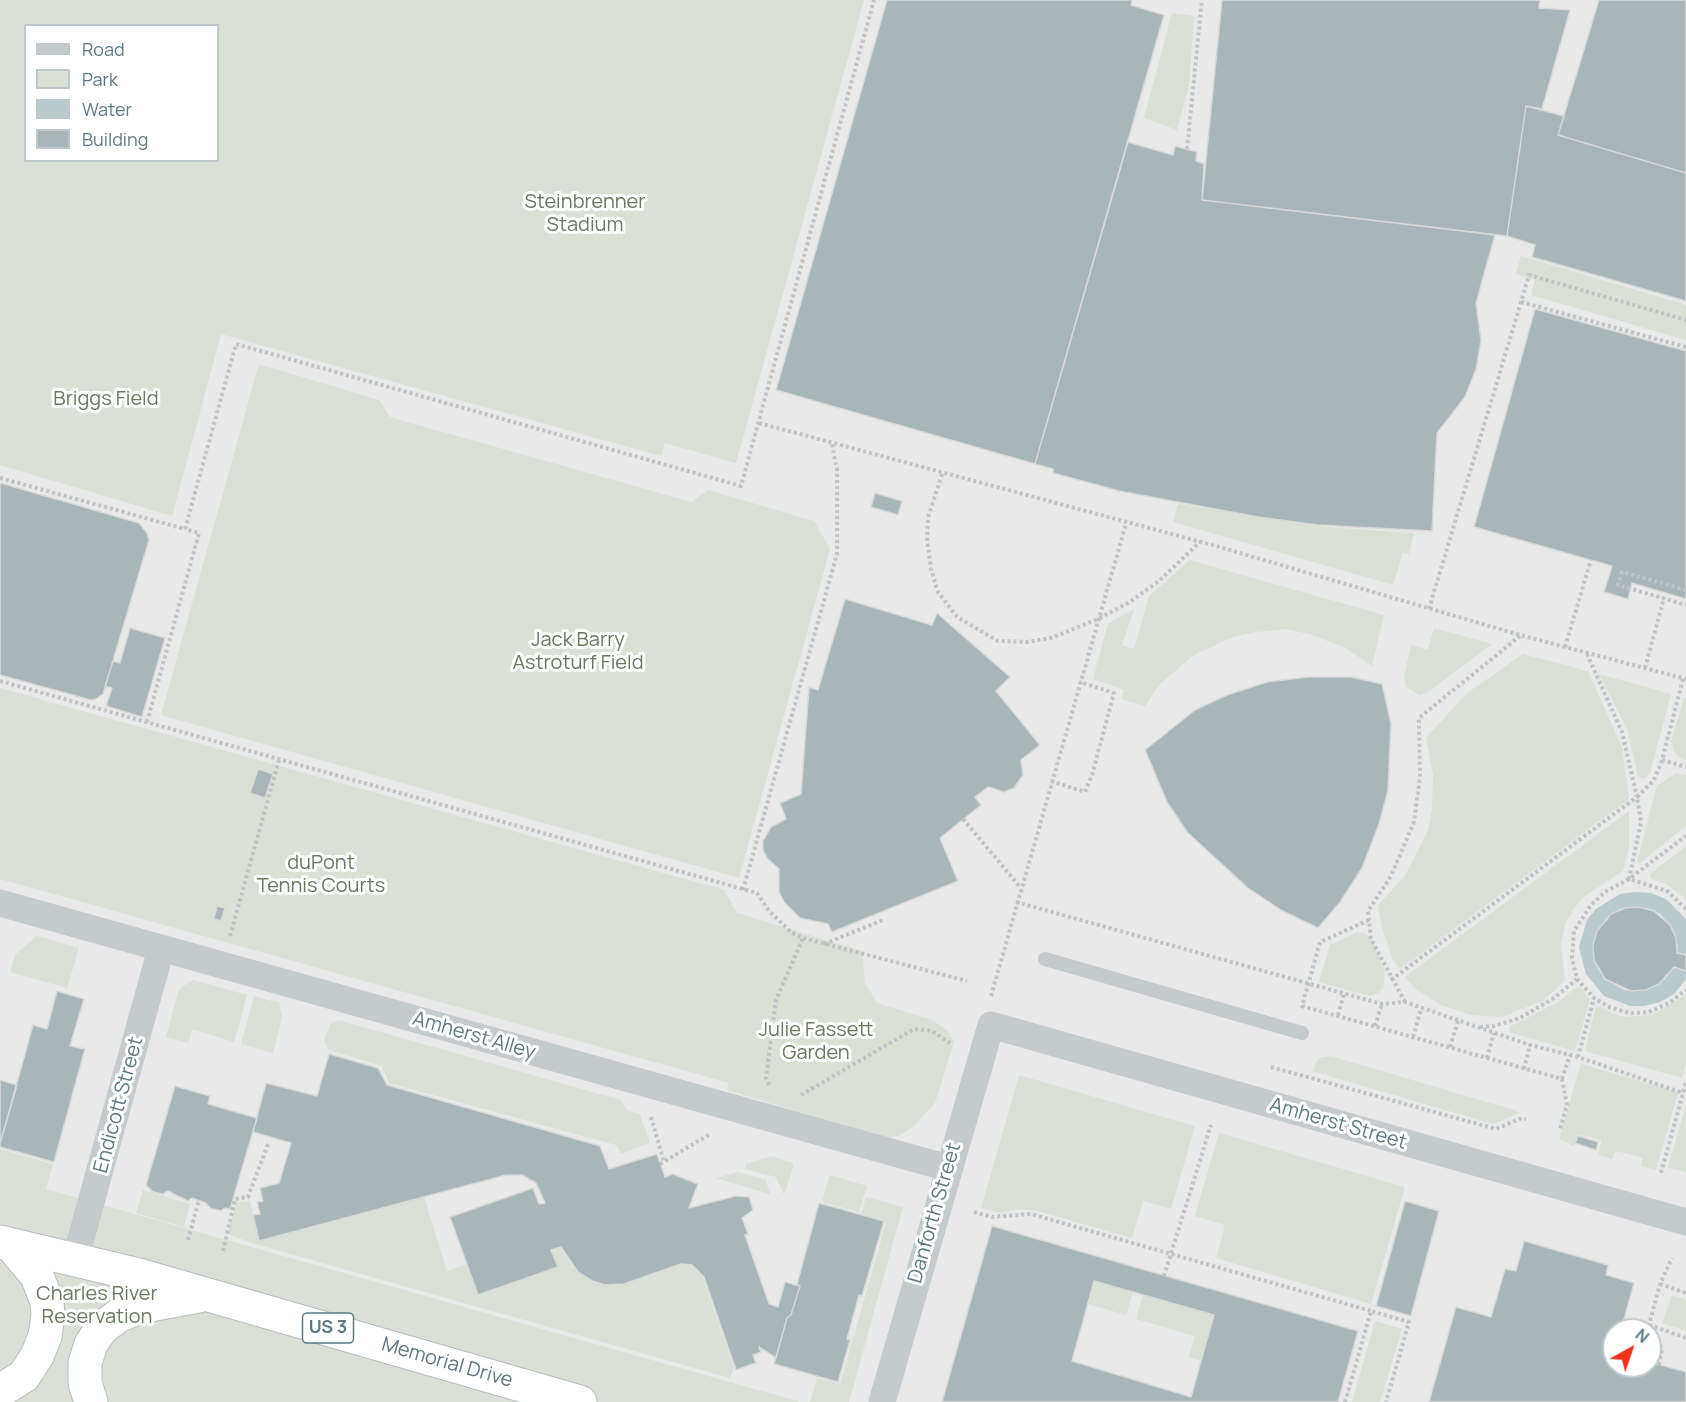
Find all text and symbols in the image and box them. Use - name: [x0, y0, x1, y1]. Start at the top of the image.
- legend: [24, 24, 219, 162]
- text: Road: [82, 37, 125, 61]
- text: Park: [82, 67, 118, 91]
- text: Water: [82, 97, 132, 121]
- text: Building: [82, 127, 148, 151]
- park label: Steinbrenner Stadium: [524, 190, 646, 237]
- park label: Briggs Field: [53, 387, 159, 411]
- park label: Jack Barry Astroturf Field: [512, 628, 644, 675]
- park label: duPont Tennis Courts: [257, 851, 385, 898]
- street label: Amherst Alley: [410, 1007, 538, 1065]
- park label: Julie Fassett Garden: [759, 1018, 873, 1065]
- street label: Endicott Street: [89, 1034, 149, 1176]
- street label: Amherst Street: [1267, 1093, 1409, 1155]
- street label: Danforth Street: [904, 1140, 966, 1286]
- park label: Charles River Reservation: [36, 1282, 158, 1329]
- road number: US 3: [302, 1313, 354, 1343]
- north arrow: [1602, 1318, 1662, 1378]
- text: N: [1631, 1324, 1654, 1348]
- street label: Memorial Drive: [379, 1333, 515, 1393]

